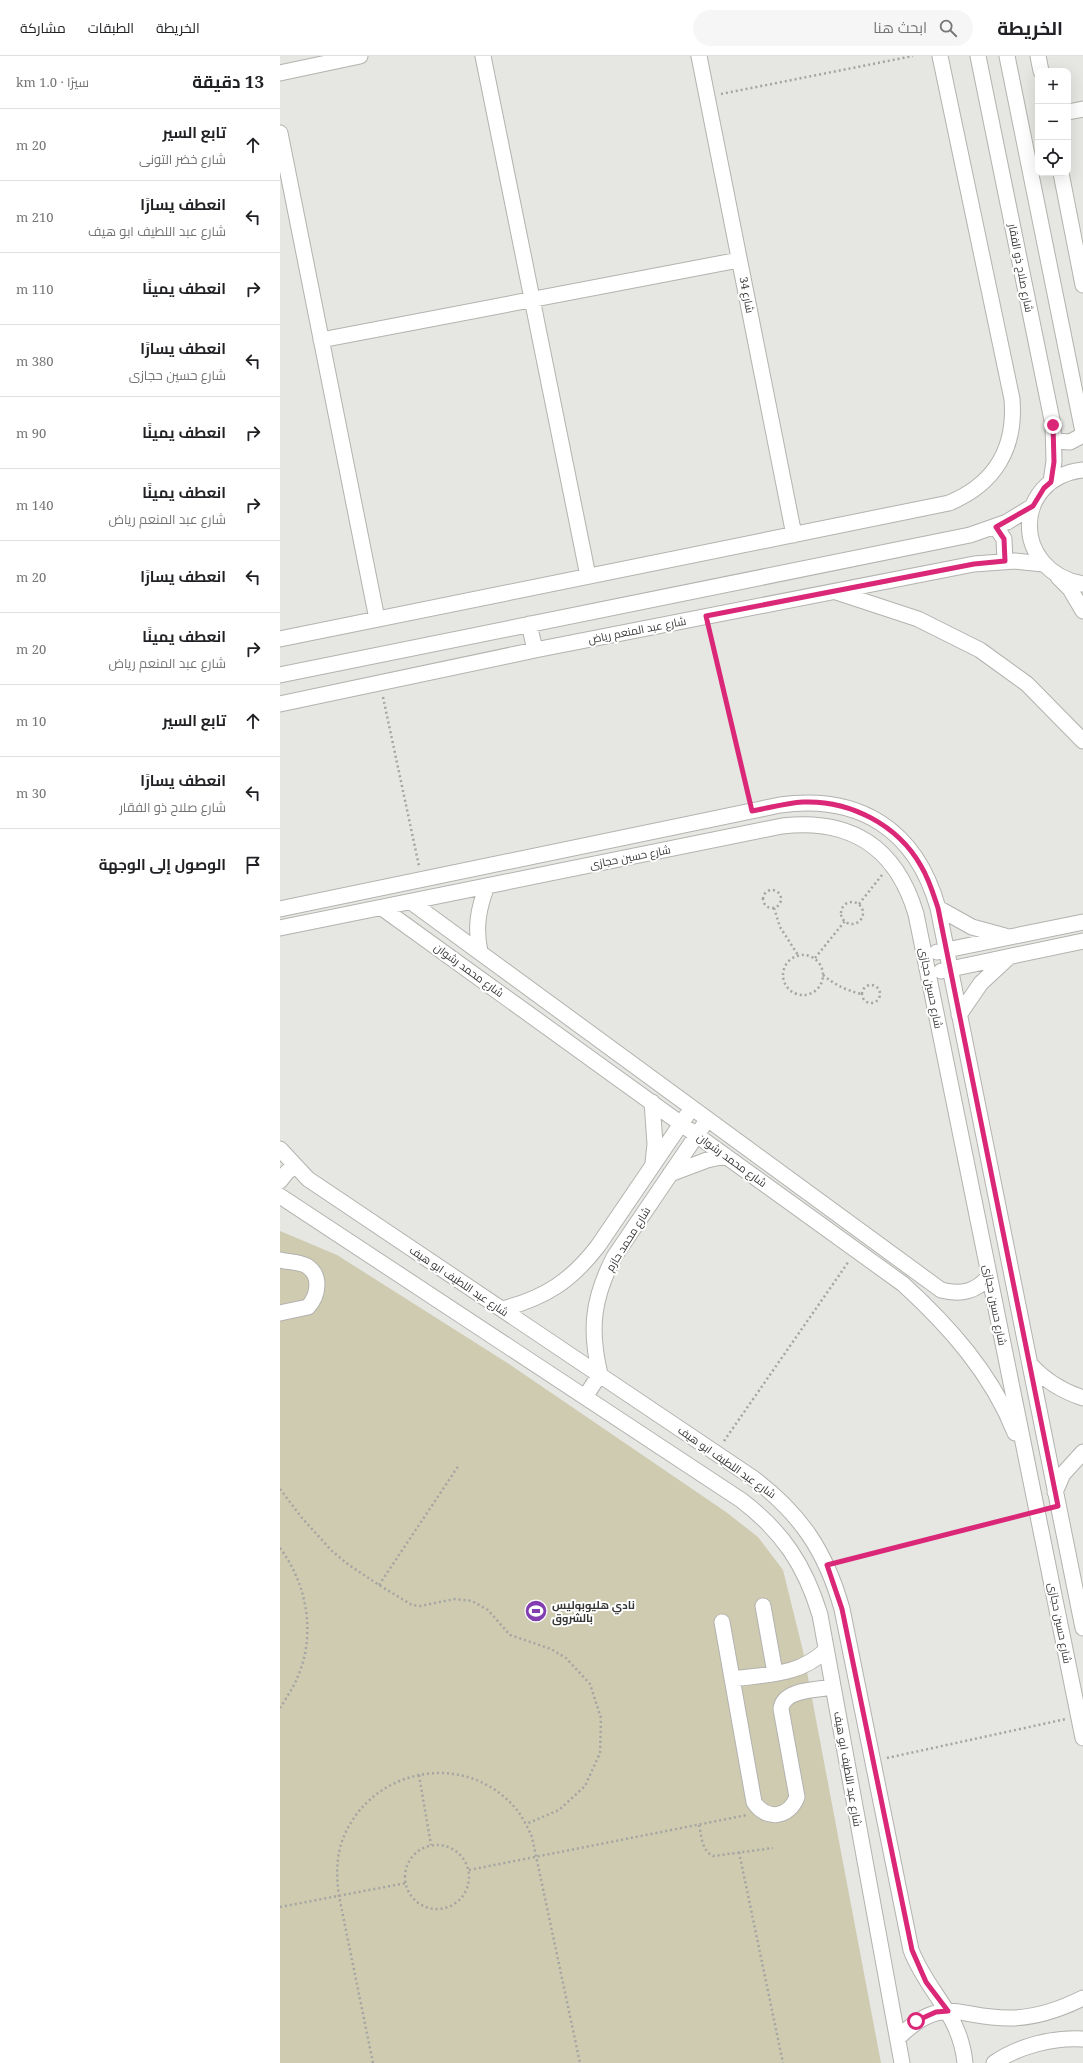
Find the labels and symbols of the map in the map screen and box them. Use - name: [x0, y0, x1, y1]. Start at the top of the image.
- street label: شارع صلاح ذو الفقار: [1004, 221, 1037, 314]
- street label: شارع 34: [736, 276, 758, 314]
- route end: [1044, 416, 1062, 434]
- street label: شارع عبد المنعم رياض: [587, 613, 687, 647]
- street label: شارع حسين حجازى: [588, 841, 672, 873]
- street label: شارع محمد رشوان: [431, 939, 507, 1001]
- street label: شارع حسين حجازى: [915, 946, 947, 1030]
- street label: شارع محمد رشوان: [694, 1129, 770, 1191]
- street label: شارع محمد حازم: [602, 1204, 654, 1274]
- street label: شارع عبد اللطيف ابو هيف: [406, 1242, 512, 1320]
- street label: شارع حسين حجازى: [979, 1263, 1011, 1347]
- street label: شارع عبد اللطيف ابو هيف: [675, 1422, 779, 1502]
- street label: شارع حسين حجازى: [1044, 1581, 1076, 1665]
- place label: نادي هليوبوليس بالشروق: [552, 1597, 635, 1626]
- sports icon: نادي هليوبوليس بالشروق: [523, 1598, 549, 1624]
- street label: شارع عبد اللطيف ابو هيف: [830, 1710, 866, 1828]
- route start: [907, 2012, 925, 2030]

